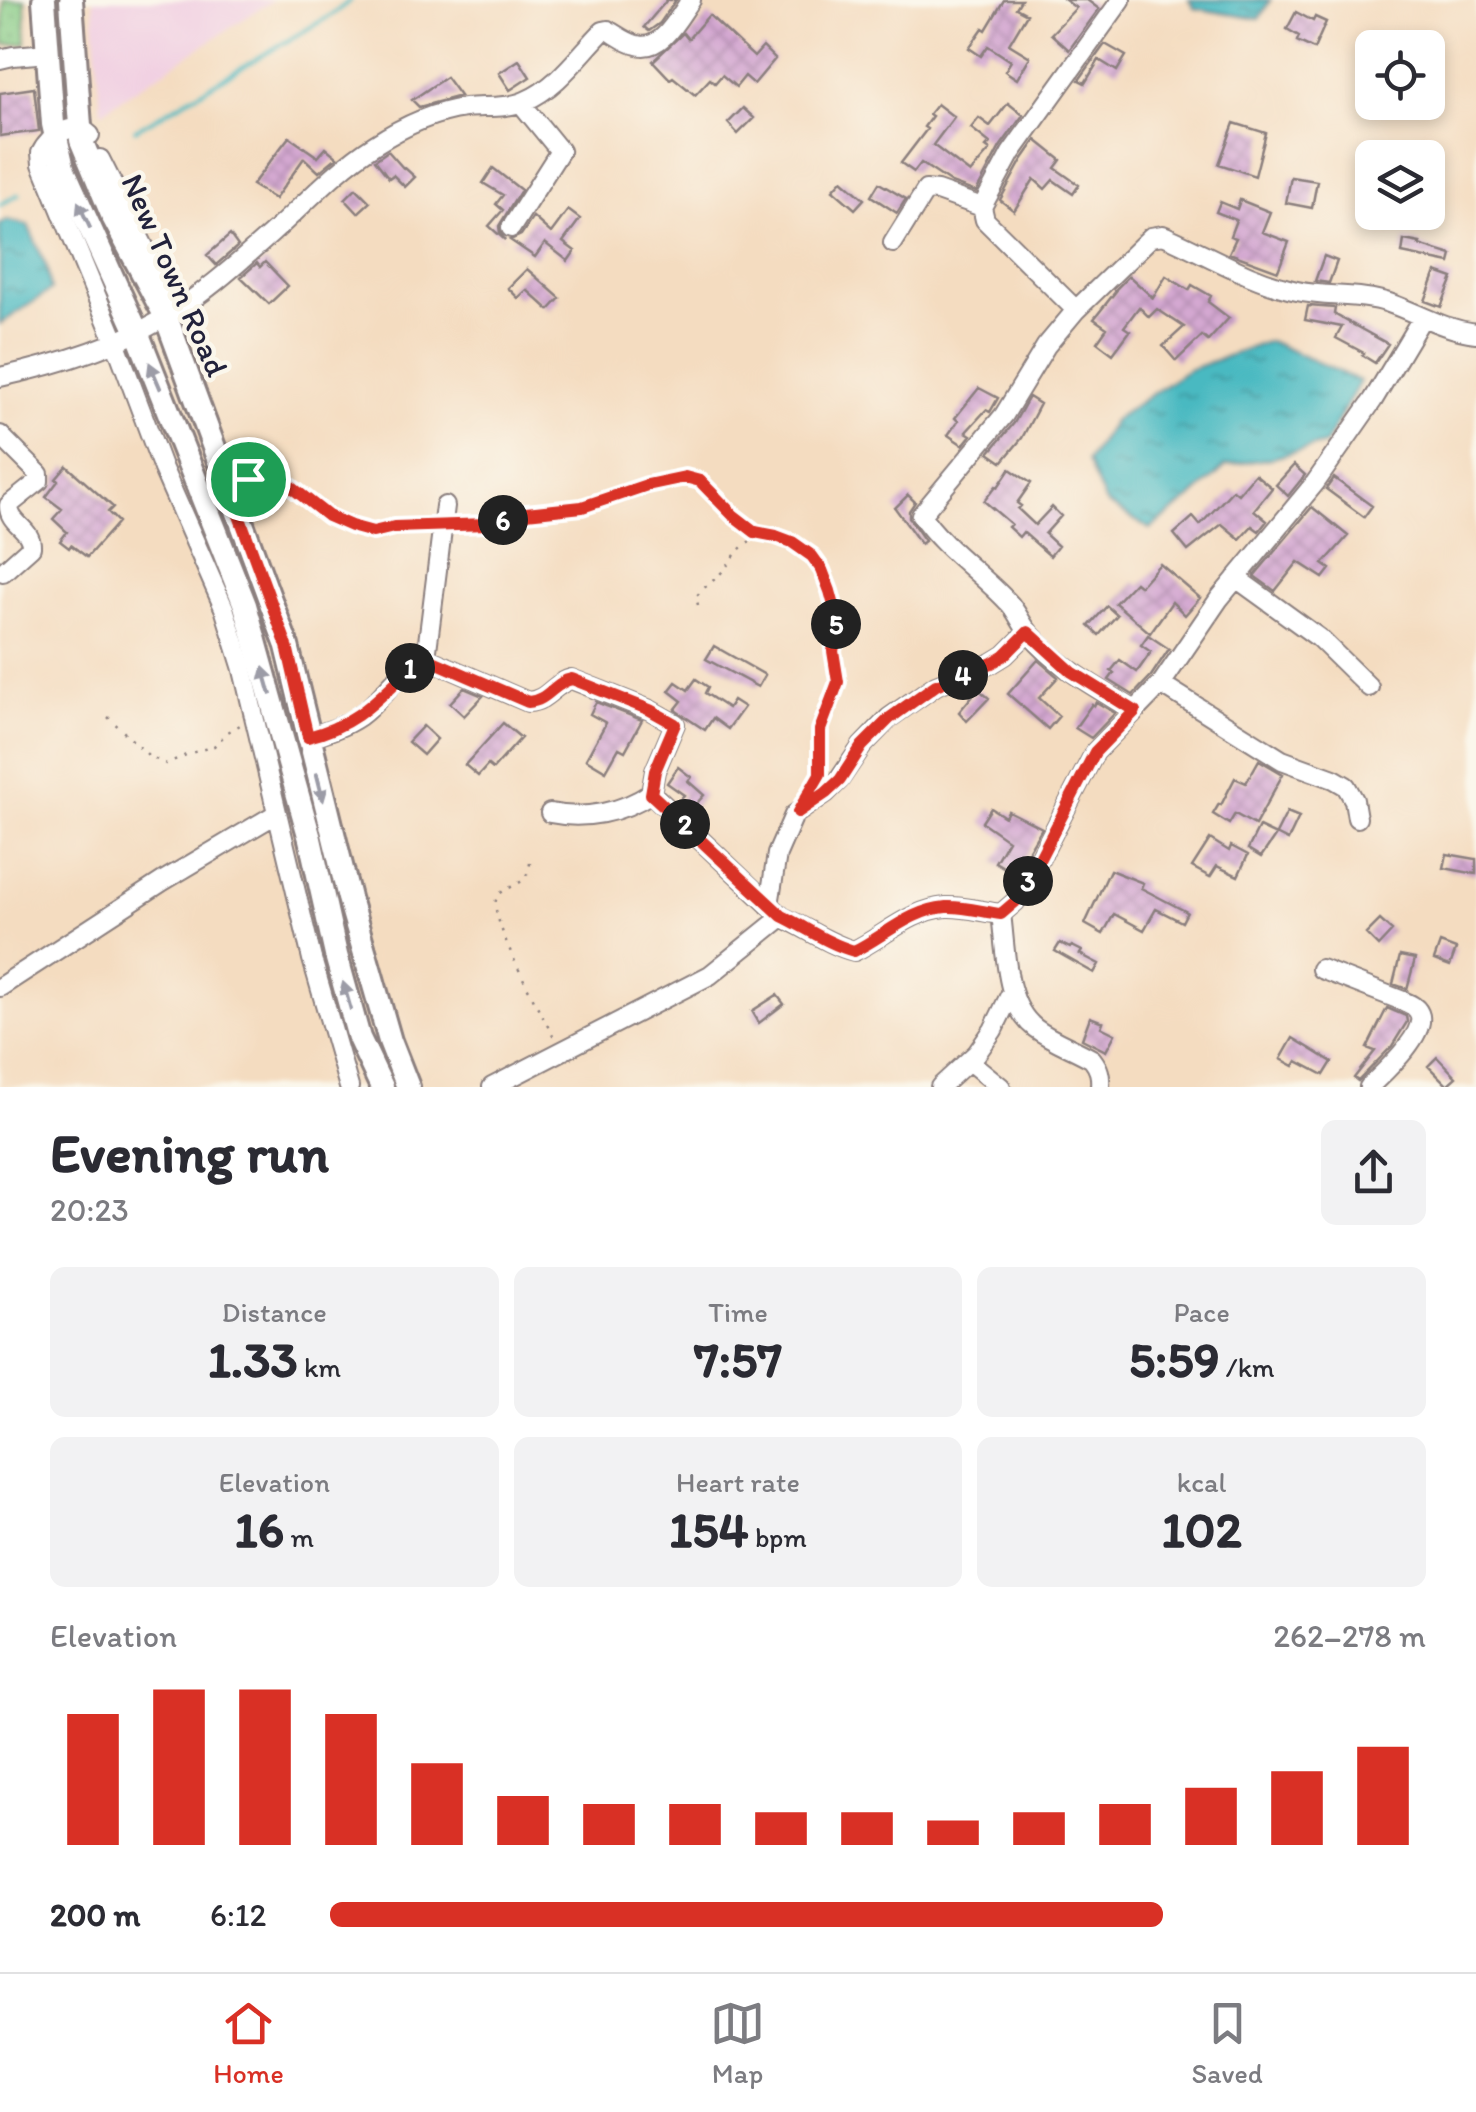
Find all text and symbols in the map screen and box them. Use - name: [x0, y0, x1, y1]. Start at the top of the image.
- map controls: [1355, 30, 1445, 230]
- button: locate: [1355, 30, 1445, 120]
- button: layers: [1355, 140, 1445, 230]
- street label: New Town Road: [113, 168, 237, 382]
- one-way arrow: [76, 200, 92, 230]
- one-way arrow: [147, 361, 163, 391]
- pin: [206, 437, 291, 522]
- icon: arrive: [221, 452, 276, 507]
- pin: 6: [478, 495, 528, 545]
- text: 6: [496, 503, 510, 537]
- pin: 5: [811, 599, 861, 649]
- text: 5: [829, 607, 843, 641]
- pin: 1: [385, 643, 435, 693]
- pin: 4: [938, 650, 988, 700]
- text: 1: [404, 651, 417, 685]
- text: 4: [955, 658, 971, 692]
- one-way arrow: [258, 665, 274, 696]
- one-way arrow: [313, 772, 329, 803]
- pin: 2: [660, 799, 710, 849]
- text: 2: [678, 807, 692, 841]
- pin: 3: [1003, 856, 1053, 906]
- text: 3: [1020, 864, 1036, 898]
- one-way arrow: [339, 980, 355, 1011]
- text: Evening run: [50, 1120, 329, 1186]
- button: share: [1321, 1120, 1426, 1225]
- text: 20:23: [50, 1191, 129, 1229]
- text: Distance: [222, 1295, 327, 1329]
- text: Time: [708, 1295, 768, 1329]
- text: Pace: [1174, 1295, 1230, 1329]
- text: 1.33: [208, 1329, 298, 1390]
- text: 7:57: [694, 1329, 782, 1390]
- text: 5:59: [1129, 1329, 1220, 1390]
- text: km: [298, 1350, 341, 1384]
- text: /km: [1220, 1350, 1275, 1384]
- text: Elevation: [219, 1465, 330, 1499]
- text: Heart rate: [676, 1465, 800, 1499]
- text: kcal: [1177, 1465, 1227, 1499]
- text: 16: [235, 1499, 284, 1560]
- text: 154: [669, 1499, 749, 1560]
- text: 102: [1162, 1499, 1242, 1560]
- text: m: [284, 1520, 314, 1554]
- text: bpm: [749, 1520, 807, 1554]
- text: Elevation: [50, 1617, 177, 1655]
- text: 262–278 m: [1273, 1617, 1426, 1655]
- text: 200 m: [50, 1896, 140, 1934]
- text: 6:12: [210, 1896, 266, 1934]
- tab: Home: [213, 1996, 284, 2090]
- tab: Map: [710, 1996, 765, 2090]
- tab: Saved: [1191, 1996, 1263, 2090]

